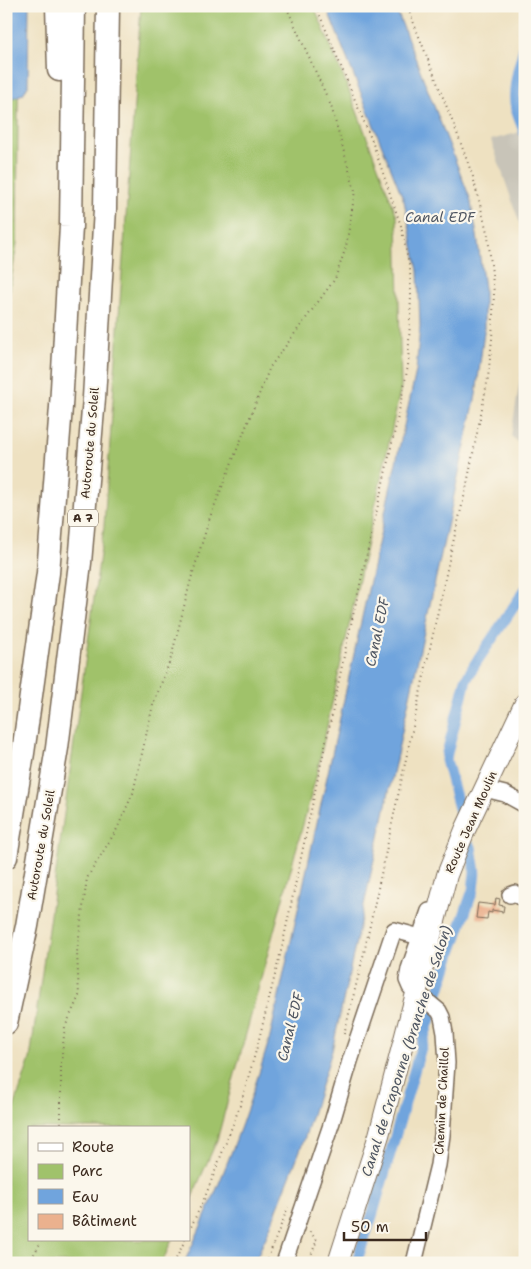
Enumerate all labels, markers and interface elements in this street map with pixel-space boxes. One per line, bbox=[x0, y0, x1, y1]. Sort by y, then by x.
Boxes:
water label: Canal EDF bbox=[405, 208, 476, 226]
street label: Autoroute du Soleil bbox=[77, 386, 103, 499]
road number: A 7 bbox=[68, 509, 98, 526]
water label: Canal EDF bbox=[361, 595, 393, 668]
street label: Route Jean Moulin bbox=[441, 768, 501, 876]
street label: Autoroute du Soleil bbox=[23, 788, 59, 901]
water label: Canal de Craponne (branche de Salon) bbox=[357, 923, 455, 1179]
water label: Canal EDF bbox=[273, 990, 307, 1063]
street label: Chemin de Chaillol bbox=[431, 1046, 453, 1155]
legend bbox=[28, 1126, 190, 1242]
text: Route bbox=[72, 1137, 114, 1157]
text: Parc bbox=[72, 1161, 103, 1181]
text: Eau bbox=[72, 1187, 99, 1207]
scale bar bbox=[344, 1209, 426, 1241]
text: Bâtiment bbox=[72, 1211, 137, 1231]
text: 50 m bbox=[351, 1217, 389, 1237]

